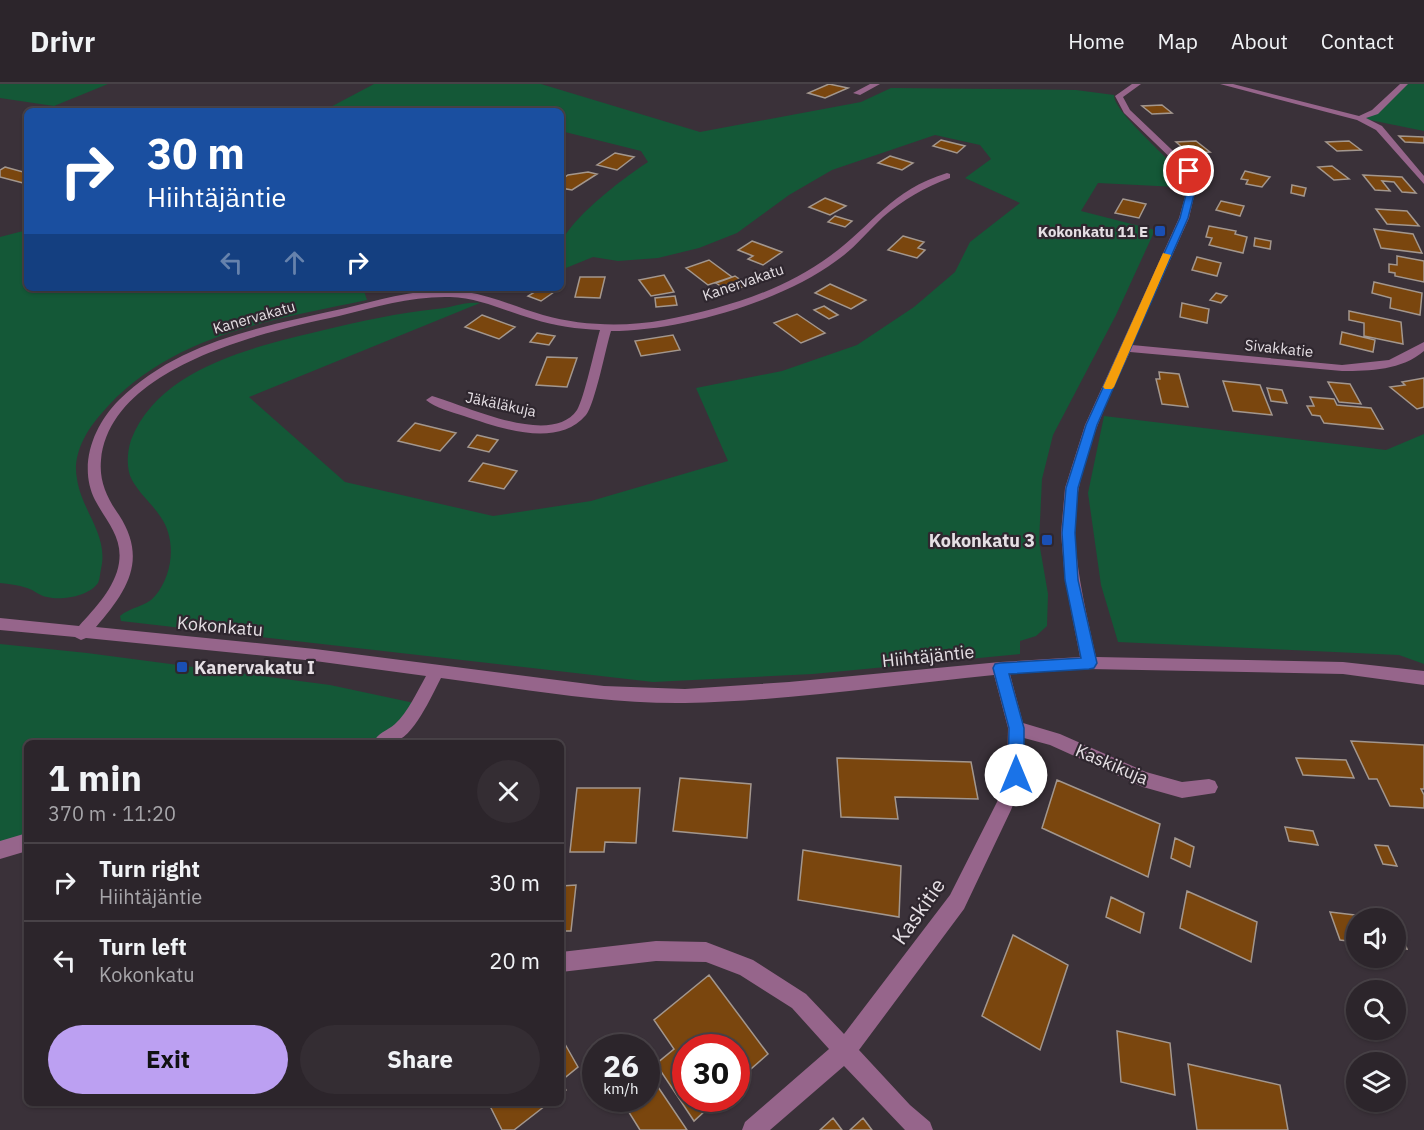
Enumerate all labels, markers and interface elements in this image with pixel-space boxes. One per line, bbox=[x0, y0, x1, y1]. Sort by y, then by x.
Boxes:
text: Drivr bbox=[30, 23, 95, 60]
text: Home bbox=[1068, 27, 1125, 55]
text: Map bbox=[1158, 27, 1198, 55]
text: About bbox=[1231, 27, 1288, 55]
text: Contact bbox=[1321, 27, 1394, 55]
text: 30 m bbox=[147, 126, 245, 181]
icon: right bbox=[48, 132, 126, 210]
pin bbox=[1163, 145, 1214, 196]
icon: arrive bbox=[1172, 154, 1205, 187]
text: Hiihtäjäntie bbox=[147, 179, 286, 214]
place label: Kokonkatu 11 E bbox=[1038, 222, 1148, 241]
marker: Kokonkatu 11 E bbox=[1153, 224, 1167, 238]
icon: left bbox=[215, 246, 248, 279]
icon: ahead bbox=[278, 246, 311, 279]
icon: right bbox=[341, 246, 374, 279]
street label: Kanervakatu bbox=[700, 259, 786, 305]
street label: Kanervakatu bbox=[211, 296, 297, 338]
street label: Sivakkatie bbox=[1244, 335, 1314, 361]
street label: Jäkäläkuja bbox=[464, 387, 538, 421]
place label: Kokonkatu 3 bbox=[929, 529, 1035, 552]
marker: Kokonkatu 3 bbox=[1040, 533, 1054, 547]
street label: Kokonkatu bbox=[176, 611, 264, 641]
street label: Hiihtäjäntie bbox=[881, 640, 976, 672]
place label: Kanervakatu I bbox=[194, 656, 315, 679]
marker: Kanervakatu I bbox=[175, 660, 189, 674]
street label: Kaskikuja bbox=[1072, 738, 1152, 790]
position arrow bbox=[984, 743, 1048, 807]
text: 1 min bbox=[48, 754, 142, 801]
button: close bbox=[477, 760, 540, 823]
text: 370 m · 11:20 bbox=[48, 800, 176, 827]
text: Turn right bbox=[99, 854, 200, 883]
icon: right bbox=[48, 866, 81, 899]
text: 30 m bbox=[489, 868, 540, 897]
street label: Kaskitie bbox=[885, 872, 951, 950]
text: Hiihtäjäntie bbox=[99, 883, 202, 910]
map controls bbox=[1346, 908, 1406, 1112]
button: sound bbox=[1346, 908, 1406, 968]
text: Turn left bbox=[99, 932, 187, 961]
icon: left bbox=[48, 944, 81, 977]
text: 20 m bbox=[489, 946, 540, 975]
text: Kokonkatu bbox=[99, 961, 195, 988]
button: search bbox=[1346, 980, 1406, 1040]
button: Exit bbox=[48, 1025, 288, 1094]
button: Share bbox=[300, 1025, 540, 1094]
speed limit sign: 30 bbox=[672, 1034, 750, 1112]
text: 26 bbox=[603, 1046, 639, 1085]
button: layers bbox=[1346, 1052, 1406, 1112]
text: km/h bbox=[603, 1079, 639, 1098]

